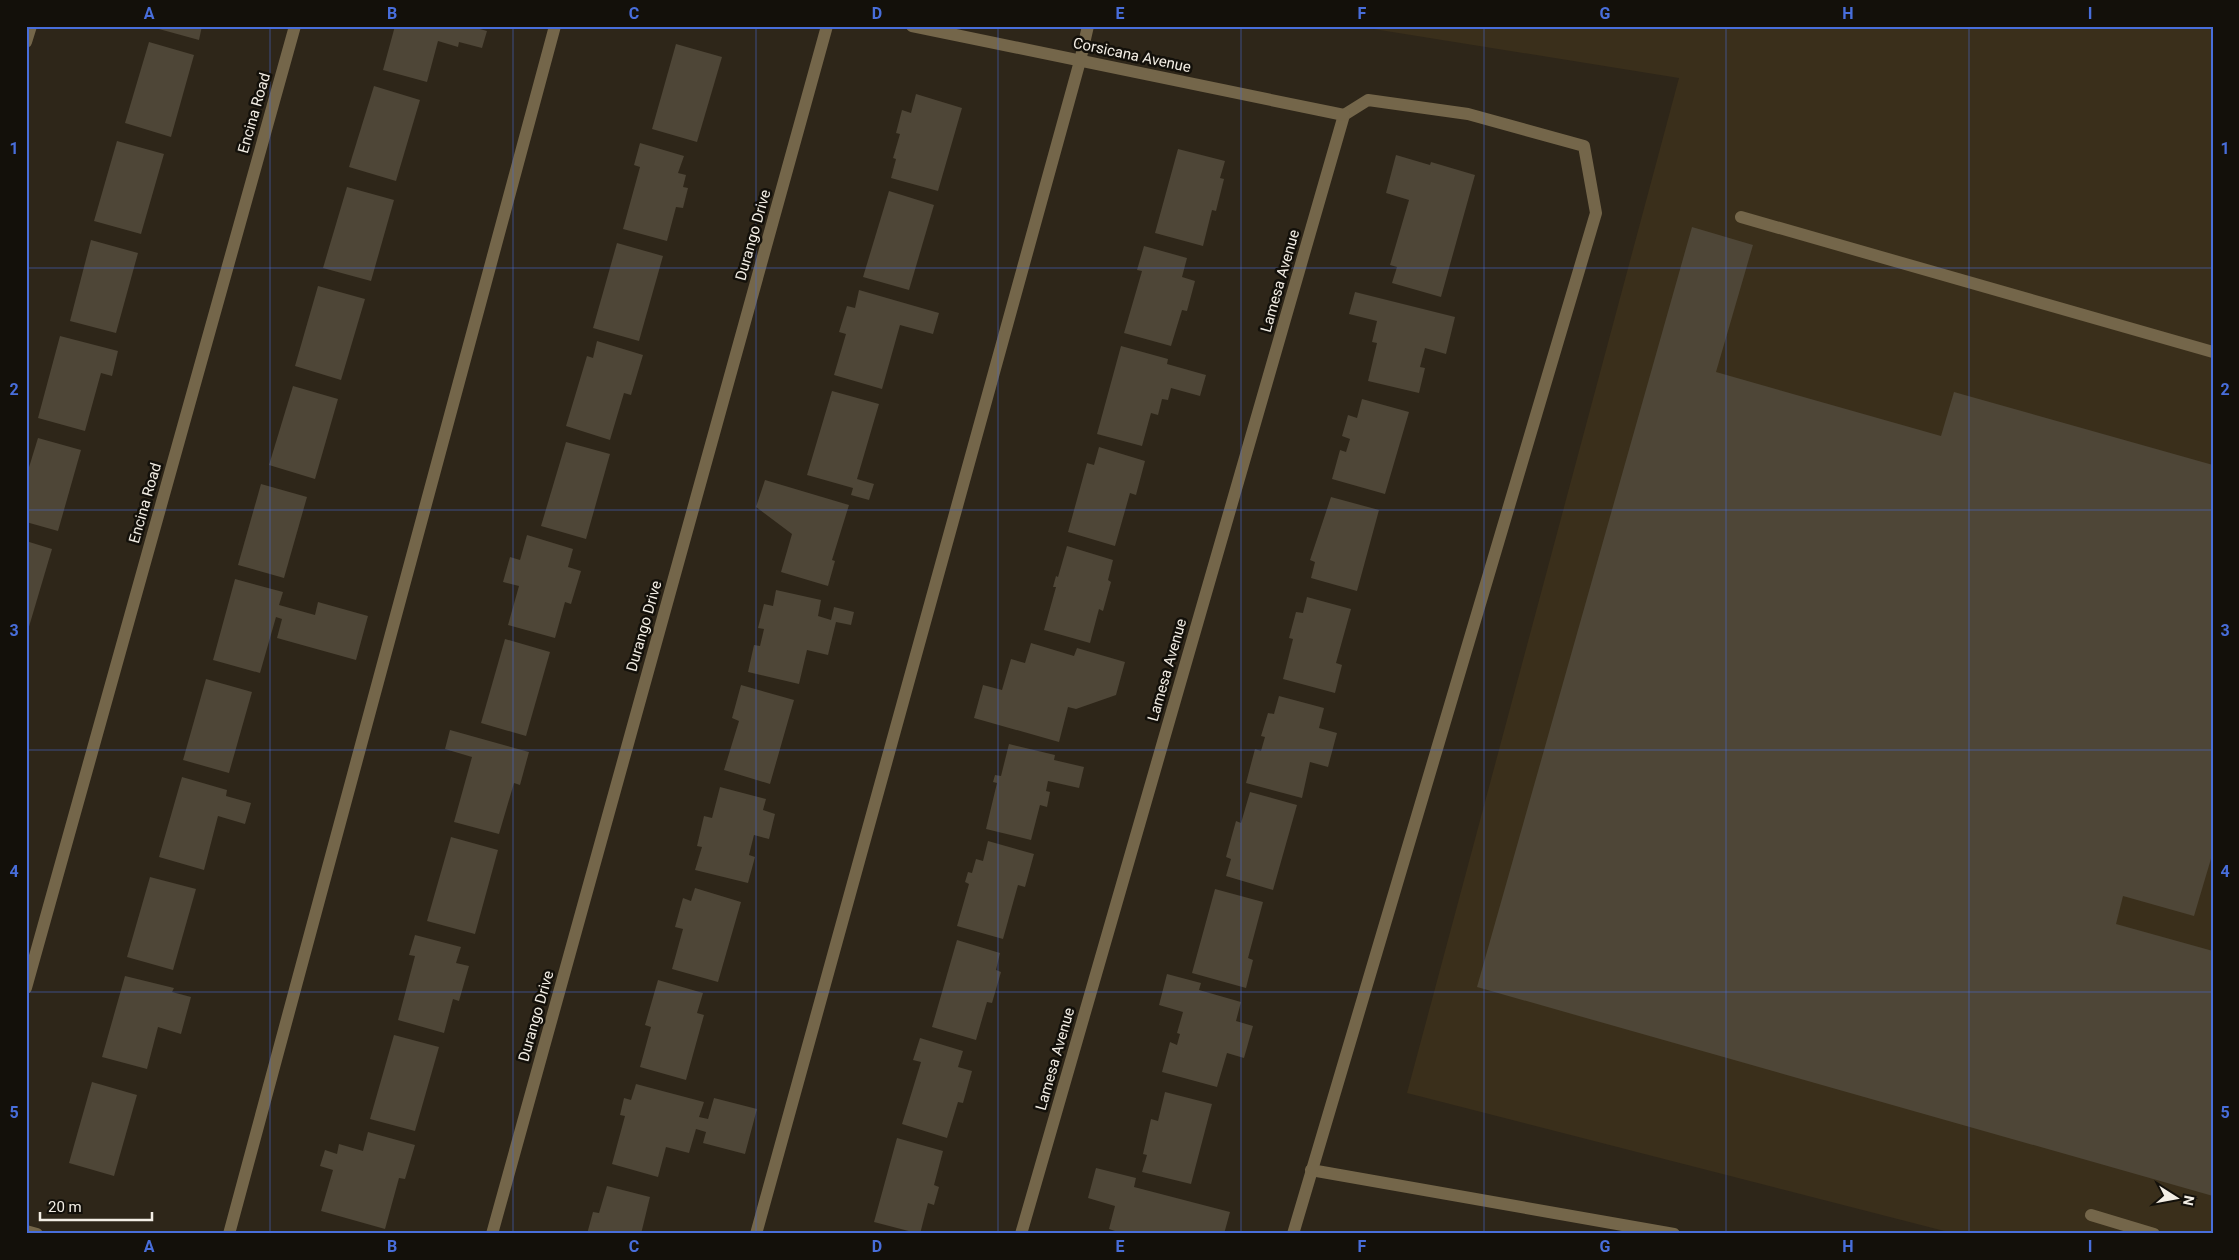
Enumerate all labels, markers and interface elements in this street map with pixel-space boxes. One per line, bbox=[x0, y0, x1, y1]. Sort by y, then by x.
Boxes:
text: A bbox=[144, 4, 155, 23]
text: B bbox=[387, 4, 397, 23]
text: C bbox=[629, 4, 639, 23]
text: D bbox=[872, 4, 882, 23]
text: E bbox=[1116, 4, 1125, 23]
text: F bbox=[1358, 4, 1367, 23]
text: G bbox=[1600, 4, 1611, 23]
text: H bbox=[1842, 4, 1854, 23]
text: I bbox=[2088, 4, 2092, 23]
street label: Corsicana Avenue bbox=[1071, 34, 1193, 76]
street label: Encina Road bbox=[234, 71, 274, 155]
text: 1 bbox=[9, 139, 19, 158]
text: 1 bbox=[2220, 139, 2230, 158]
street label: Durango Drive bbox=[731, 187, 775, 283]
street label: Lamesa Avenue bbox=[1257, 228, 1303, 334]
text: 2 bbox=[9, 380, 19, 399]
text: 2 bbox=[2220, 380, 2230, 399]
street label: Encina Road bbox=[125, 461, 165, 545]
street label: Durango Drive bbox=[622, 578, 666, 674]
street label: Lamesa Avenue bbox=[1144, 617, 1190, 723]
text: 3 bbox=[9, 621, 19, 640]
text: 3 bbox=[2220, 621, 2230, 640]
text: 4 bbox=[9, 862, 19, 881]
text: 4 bbox=[2220, 862, 2230, 881]
street label: Durango Drive bbox=[514, 968, 558, 1064]
street label: Lamesa Avenue bbox=[1032, 1006, 1078, 1112]
text: 5 bbox=[9, 1103, 19, 1122]
text: 5 bbox=[2220, 1103, 2230, 1122]
north arrow bbox=[2152, 1172, 2202, 1222]
scale bar bbox=[40, 1190, 152, 1222]
text: N bbox=[2180, 1194, 2198, 1207]
text: 20 m bbox=[48, 1198, 82, 1216]
text: A bbox=[144, 1237, 155, 1256]
text: B bbox=[387, 1237, 397, 1256]
text: C bbox=[629, 1237, 639, 1256]
text: D bbox=[872, 1237, 882, 1256]
text: E bbox=[1116, 1237, 1125, 1256]
text: F bbox=[1358, 1237, 1367, 1256]
text: G bbox=[1600, 1237, 1611, 1256]
text: H bbox=[1842, 1237, 1854, 1256]
text: I bbox=[2088, 1237, 2092, 1256]

